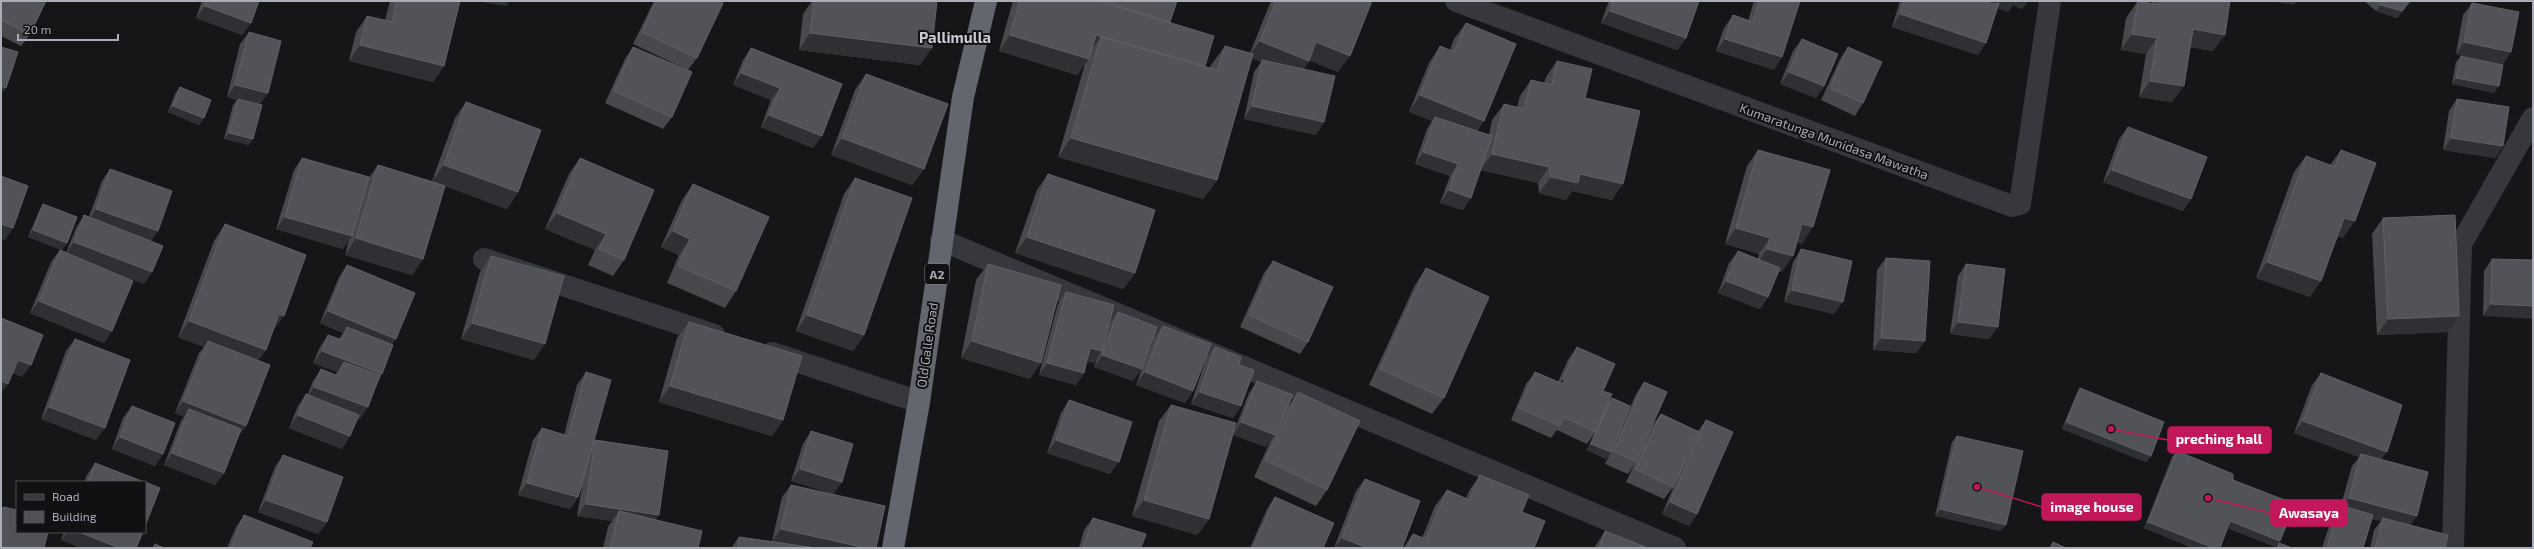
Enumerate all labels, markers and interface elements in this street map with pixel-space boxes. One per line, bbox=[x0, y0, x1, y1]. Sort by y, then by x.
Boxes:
scale bar bbox=[18, 16, 118, 42]
text: 20 m bbox=[24, 22, 51, 36]
district label: Pallimulla bbox=[919, 28, 991, 46]
street label: Kumaratunga Munidasa Mawatha bbox=[1737, 99, 1931, 183]
road number: A2 bbox=[925, 264, 949, 284]
street label: Old Galle Road bbox=[913, 301, 941, 389]
callout: preching hall bbox=[2168, 427, 2271, 453]
text: preching hall bbox=[2176, 430, 2263, 447]
legend bbox=[16, 481, 146, 533]
text: Road bbox=[52, 489, 80, 503]
callout: image house bbox=[2042, 494, 2141, 520]
text: image house bbox=[2050, 498, 2134, 515]
callout: Awasaya bbox=[2271, 500, 2347, 526]
text: Awasaya bbox=[2279, 504, 2339, 521]
text: Building bbox=[52, 509, 97, 523]

